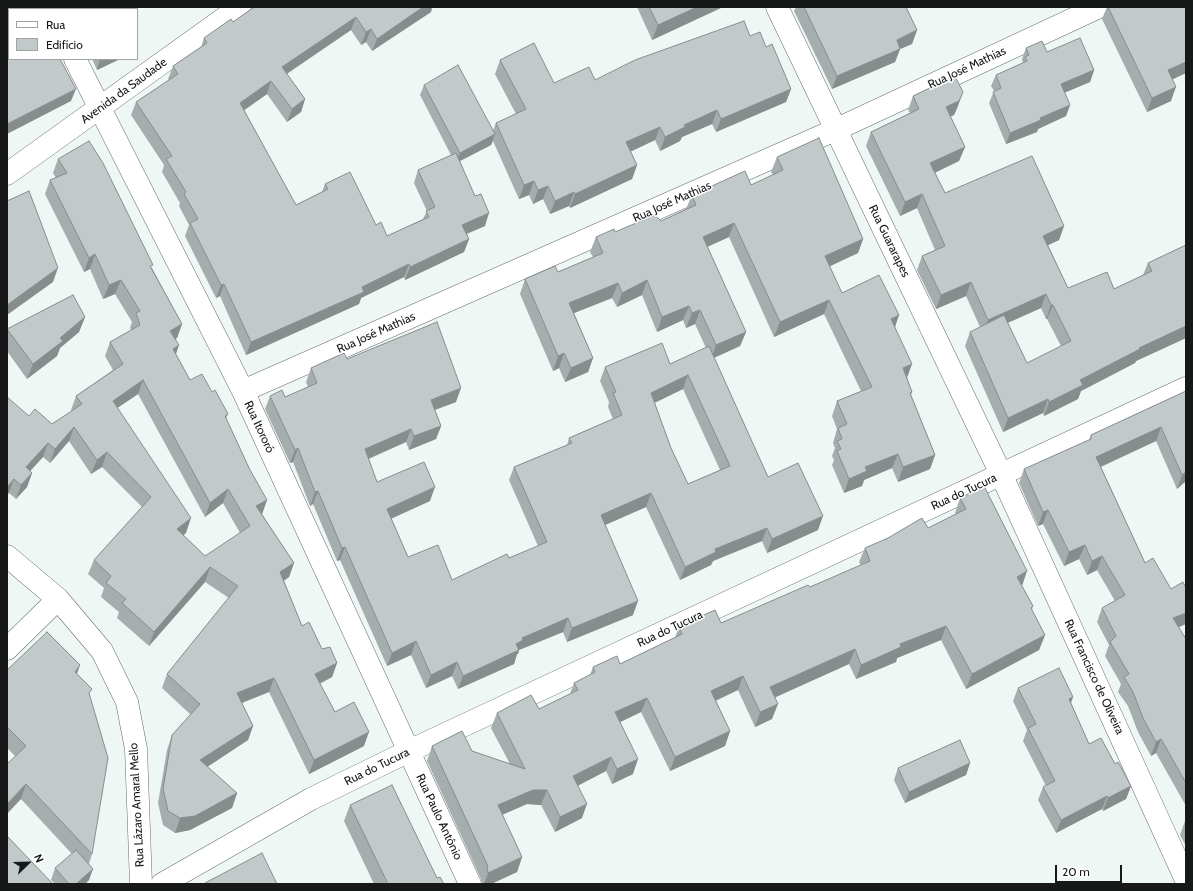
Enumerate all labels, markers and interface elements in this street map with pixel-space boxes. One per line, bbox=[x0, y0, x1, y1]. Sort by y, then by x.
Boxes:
legend bbox=[8, 8, 138, 60]
text: Rua bbox=[46, 17, 65, 32]
text: Edifício bbox=[46, 37, 83, 52]
street label: Rua José Mathias bbox=[926, 44, 1008, 92]
street label: Avenida da Saudade bbox=[78, 55, 170, 127]
street label: Rua José Mathias bbox=[631, 178, 713, 226]
street label: Rua Guararapes bbox=[865, 203, 913, 279]
street label: Rua José Mathias bbox=[335, 309, 417, 357]
street label: Rua Itororó bbox=[241, 399, 277, 455]
street label: Rua do Tucura bbox=[929, 471, 999, 513]
street label: Rua do Tucura bbox=[635, 608, 705, 650]
street label: Rua Francisco de Oliveira bbox=[1061, 617, 1127, 737]
street label: Rua Lázaro Amaral Mello bbox=[127, 742, 147, 868]
street label: Rua do Tucura bbox=[342, 745, 412, 789]
street label: Rua Paulo Antônio bbox=[413, 772, 465, 862]
north arrow bbox=[8, 843, 48, 883]
text: N bbox=[31, 852, 47, 865]
scale bar bbox=[1057, 857, 1124, 883]
text: 20 m bbox=[1062, 864, 1090, 879]

